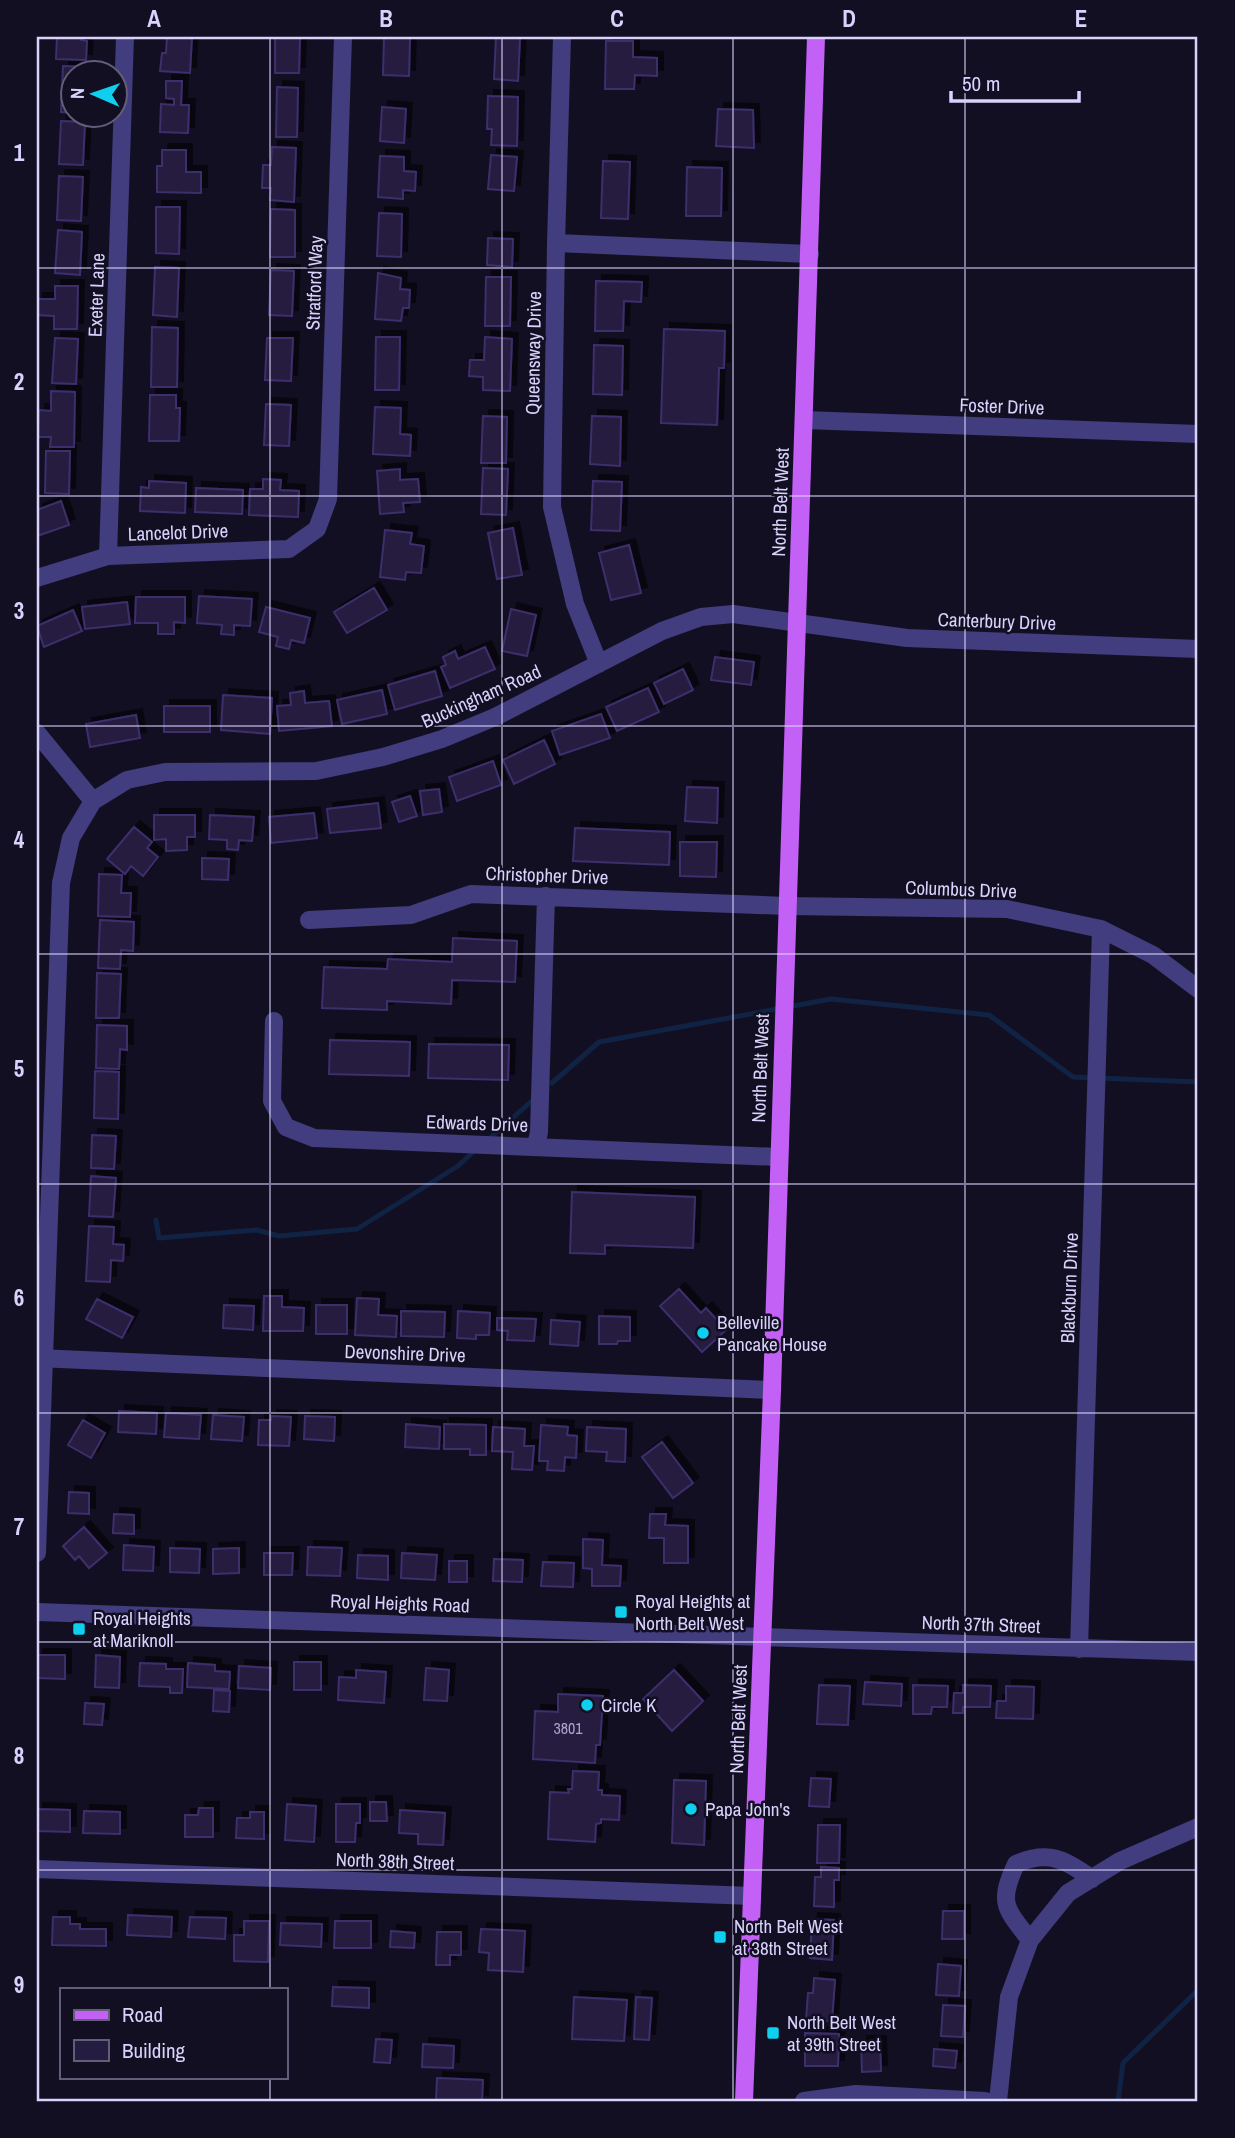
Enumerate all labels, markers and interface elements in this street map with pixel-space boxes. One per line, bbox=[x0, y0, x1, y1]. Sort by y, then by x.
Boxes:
text: A bbox=[147, 3, 161, 34]
text: B bbox=[379, 3, 393, 34]
text: C bbox=[610, 3, 624, 34]
text: D bbox=[842, 3, 856, 34]
text: E bbox=[1075, 3, 1087, 34]
north arrow bbox=[60, 60, 130, 130]
scale bar bbox=[951, 60, 1079, 104]
text: 50 m bbox=[962, 69, 1000, 98]
text: N bbox=[64, 87, 90, 99]
text: 1 bbox=[14, 137, 25, 168]
street label: Stratford Way bbox=[299, 235, 329, 331]
street label: Exeter Lane bbox=[82, 253, 110, 337]
street label: Queensway Drive bbox=[519, 291, 547, 415]
text: 2 bbox=[14, 366, 24, 397]
street label: Foster Drive bbox=[959, 392, 1045, 420]
street label: North Belt West bbox=[765, 447, 795, 557]
street label: Lancelot Drive bbox=[127, 517, 229, 547]
text: 3 bbox=[14, 595, 24, 626]
street label: Canterbury Drive bbox=[937, 606, 1057, 636]
street label: Buckingham Road bbox=[417, 658, 545, 734]
text: 4 bbox=[14, 824, 25, 855]
street label: Christopher Drive bbox=[485, 860, 609, 890]
street label: Columbus Drive bbox=[905, 874, 1017, 904]
street label: North Belt West bbox=[745, 1013, 775, 1123]
text: 5 bbox=[14, 1053, 24, 1084]
street label: Edwards Drive bbox=[425, 1108, 529, 1138]
street label: Blackburn Drive bbox=[1054, 1232, 1084, 1344]
text: 6 bbox=[14, 1282, 24, 1313]
place label: Belleville Pancake House bbox=[717, 1309, 827, 1357]
marker: Belleville Pancake House bbox=[695, 1325, 711, 1341]
street label: Devonshire Drive bbox=[344, 1338, 466, 1368]
text: 7 bbox=[14, 1511, 24, 1542]
street label: Royal Heights Road bbox=[330, 1588, 470, 1618]
place label: Royal Heights at North Belt West bbox=[635, 1588, 751, 1636]
marker: Royal Heights at North Belt West bbox=[613, 1604, 629, 1620]
place label: Royal Heights at Mariknoll bbox=[93, 1605, 191, 1653]
street label: North 37th Street bbox=[921, 1609, 1041, 1639]
marker: Royal Heights at Mariknoll bbox=[71, 1621, 87, 1637]
street label: North Belt West bbox=[723, 1664, 753, 1774]
place label: Circle K bbox=[601, 1692, 657, 1718]
marker: Circle K bbox=[579, 1697, 595, 1713]
house number: 3801 bbox=[553, 1717, 583, 1739]
text: 8 bbox=[14, 1740, 24, 1771]
place label: Papa John's bbox=[705, 1796, 790, 1822]
marker: Papa John's bbox=[683, 1801, 699, 1817]
street label: North 38th Street bbox=[335, 1846, 455, 1876]
place label: North Belt West at 38th Street bbox=[734, 1913, 844, 1961]
marker: North Belt West at 38th Street bbox=[712, 1929, 728, 1945]
text: 9 bbox=[14, 1969, 24, 2000]
legend bbox=[60, 1988, 287, 2078]
text: Road bbox=[122, 2000, 163, 2029]
place label: North Belt West at 39th Street bbox=[787, 2009, 897, 2057]
marker: North Belt West at 39th Street bbox=[765, 2025, 781, 2041]
text: Building bbox=[122, 2036, 186, 2065]

